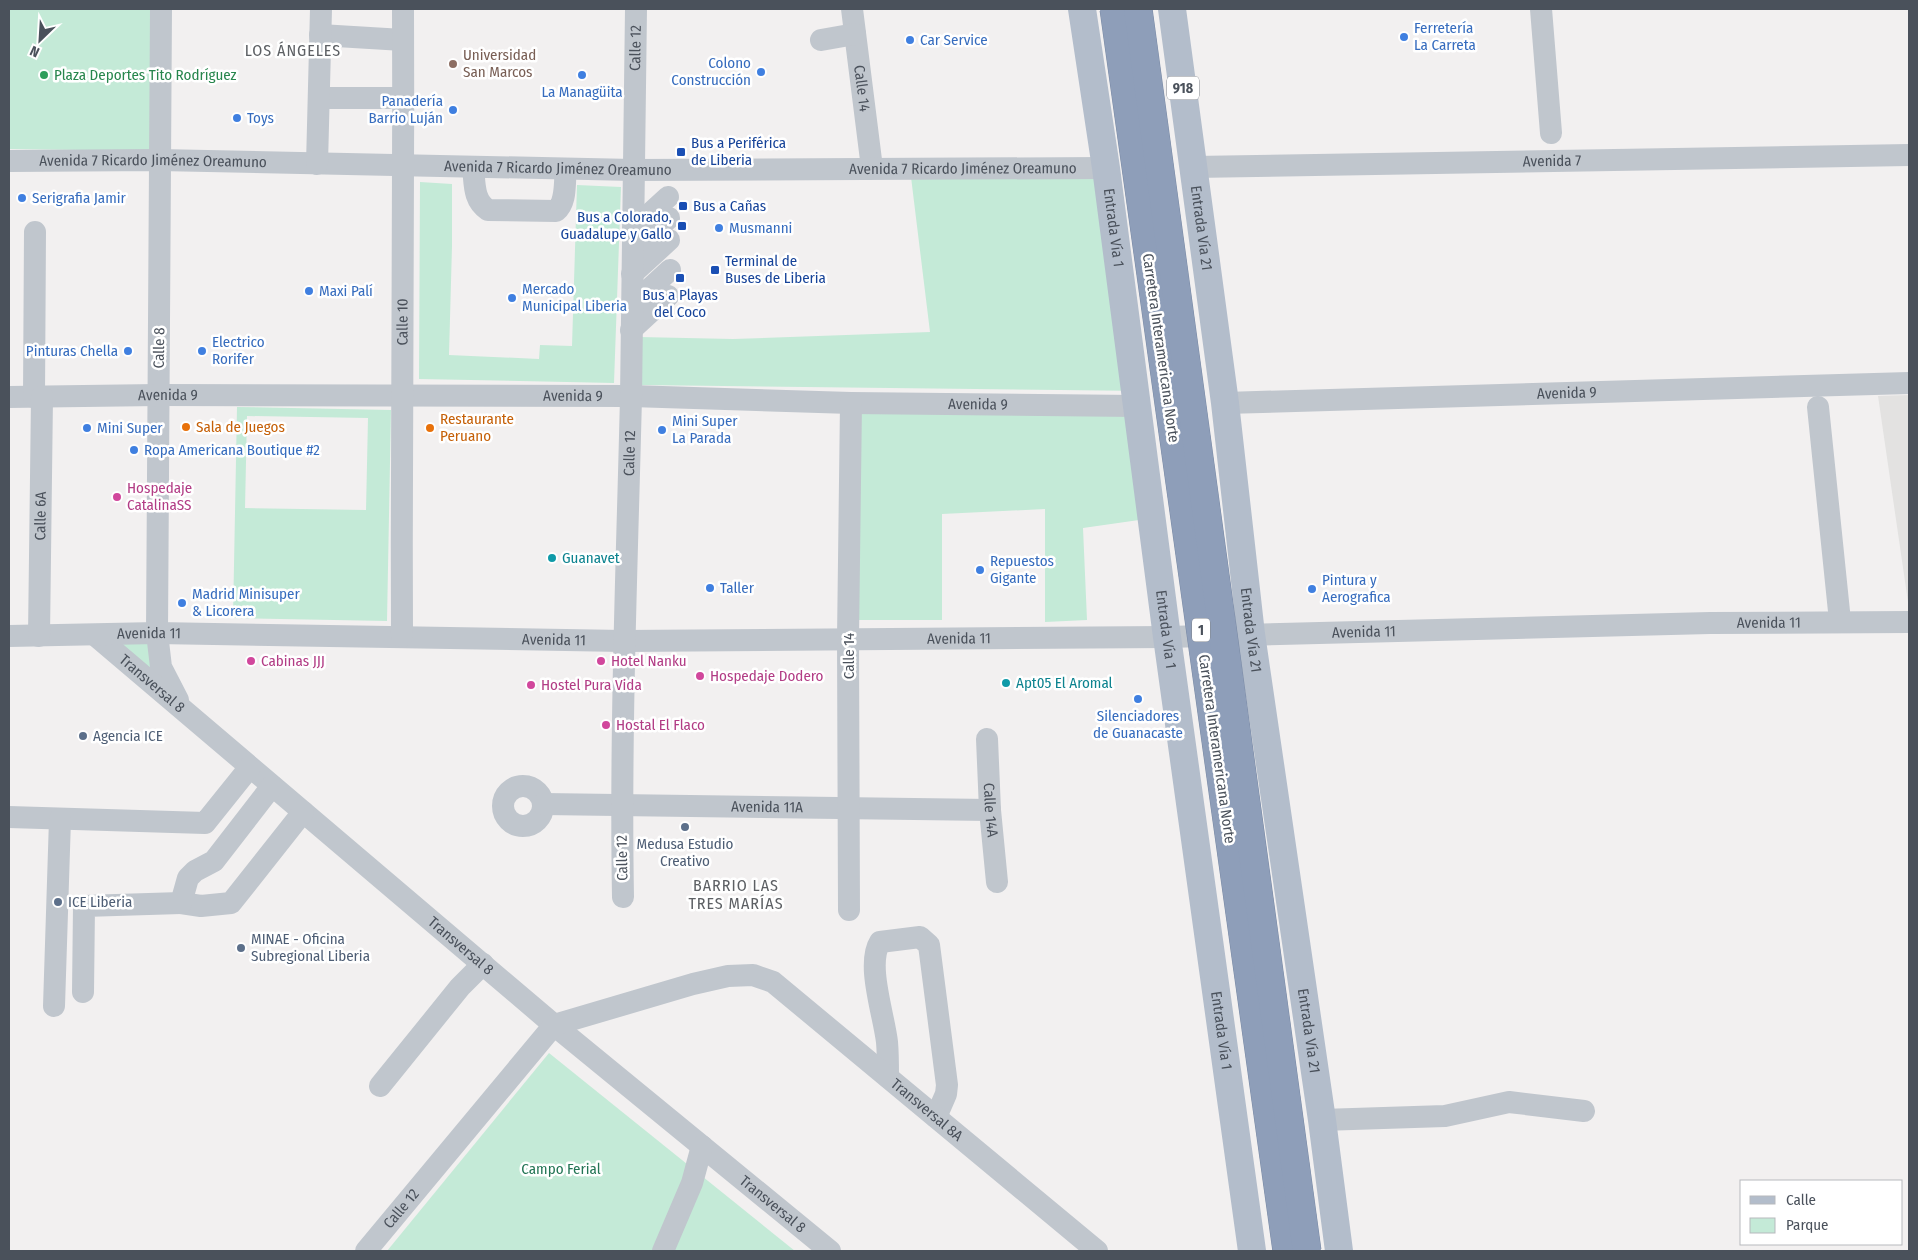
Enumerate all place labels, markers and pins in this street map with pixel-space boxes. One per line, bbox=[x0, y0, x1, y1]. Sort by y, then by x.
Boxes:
place label: Ferretería La Carreta bbox=[1414, 19, 1476, 54]
place label: Car Service bbox=[920, 31, 988, 49]
marker: Ferretería La Carreta bbox=[1398, 31, 1410, 43]
marker: Car Service bbox=[904, 34, 916, 46]
place label: Universidad San Marcos bbox=[463, 46, 536, 81]
place label: Colono Construcción bbox=[671, 54, 751, 89]
marker: Universidad San Marcos bbox=[447, 58, 459, 70]
place label: Plaza Deportes Tito Rodríguez bbox=[54, 66, 237, 84]
marker: Colono Construcción bbox=[755, 66, 767, 78]
marker: Plaza Deportes Tito Rodríguez bbox=[38, 69, 50, 81]
marker: La Managüita bbox=[576, 69, 588, 81]
place label: La Managüita bbox=[541, 83, 623, 101]
place label: Panadería Barrio Luján bbox=[368, 92, 443, 127]
marker: Panadería Barrio Luján bbox=[447, 104, 459, 116]
place label: Toys bbox=[247, 109, 274, 127]
marker: Toys bbox=[231, 112, 243, 124]
place label: Bus a Periférica de Liberia bbox=[691, 134, 786, 169]
marker: Bus a Periférica de Liberia bbox=[675, 146, 687, 158]
place label: Serigrafia Jamir bbox=[32, 189, 127, 207]
marker: Serigrafia Jamir bbox=[16, 192, 28, 204]
place label: Bus a Cañas bbox=[693, 197, 766, 215]
marker: Bus a Cañas bbox=[677, 200, 689, 212]
place label: Bus a Colorado, Guadalupe y Gallo bbox=[561, 208, 672, 243]
place label: Musmanni bbox=[729, 219, 792, 237]
marker: Bus a Colorado, Guadalupe y Gallo bbox=[676, 220, 688, 232]
marker: Musmanni bbox=[713, 222, 725, 234]
place label: Terminal de Buses de Liberia bbox=[725, 252, 826, 287]
marker: Terminal de Buses de Liberia bbox=[709, 264, 721, 276]
marker: Bus a Playas del Coco bbox=[674, 272, 686, 284]
place label: Mercado Municipal Liberia bbox=[522, 280, 627, 315]
place label: Maxi Palí bbox=[319, 282, 373, 300]
marker: Maxi Palí bbox=[303, 285, 315, 297]
place label: Bus a Playas del Coco bbox=[642, 286, 718, 321]
marker: Mercado Municipal Liberia bbox=[506, 292, 518, 304]
place label: Electrico Rorifer bbox=[212, 333, 265, 368]
place label: Pinturas Chella bbox=[26, 342, 118, 360]
marker: Pinturas Chella bbox=[122, 345, 134, 357]
marker: Electrico Rorifer bbox=[196, 345, 208, 357]
place label: Restaurante Peruano bbox=[440, 410, 514, 445]
place label: Mini Super La Parada bbox=[672, 412, 738, 447]
place label: Sala de Juegos bbox=[196, 418, 285, 436]
place label: Mini Super bbox=[97, 419, 163, 437]
marker: Sala de Juegos bbox=[180, 421, 192, 433]
marker: Mini Super bbox=[81, 422, 93, 434]
marker: Restaurante Peruano bbox=[424, 422, 436, 434]
marker: Mini Super La Parada bbox=[656, 424, 668, 436]
place label: Ropa Americana Boutique #2 bbox=[144, 441, 320, 459]
marker: Ropa Americana Boutique #2 bbox=[128, 444, 140, 456]
place label: Hospedaje CatalinaSS bbox=[127, 479, 192, 514]
marker: Hospedaje CatalinaSS bbox=[111, 491, 123, 503]
place label: Guanavet bbox=[562, 549, 620, 567]
marker: Guanavet bbox=[546, 552, 558, 564]
place label: Repuestos Gigante bbox=[990, 552, 1054, 587]
marker: Repuestos Gigante bbox=[974, 564, 986, 576]
place label: Pintura y Aerografica bbox=[1322, 571, 1391, 606]
place label: Taller bbox=[720, 579, 755, 597]
marker: Taller bbox=[704, 582, 716, 594]
marker: Pintura y Aerografica bbox=[1306, 583, 1318, 595]
place label: Madrid Minisuper & Licorera bbox=[192, 585, 300, 620]
marker: Madrid Minisuper & Licorera bbox=[176, 597, 188, 609]
place label: Cabinas JJJ bbox=[261, 652, 325, 670]
place label: Hotel Nanku bbox=[611, 652, 687, 670]
marker: Cabinas JJJ bbox=[245, 655, 257, 667]
marker: Hotel Nanku bbox=[595, 655, 607, 667]
place label: Hospedaje Dodero bbox=[710, 667, 824, 685]
marker: Hospedaje Dodero bbox=[694, 670, 706, 682]
place label: Apt05 El Aromal bbox=[1016, 674, 1113, 692]
place label: Hostel Pura Vida bbox=[541, 676, 642, 694]
marker: Apt05 El Aromal bbox=[1000, 677, 1012, 689]
marker: Hostel Pura Vida bbox=[525, 679, 537, 691]
marker: Silenciadores de Guanacaste bbox=[1132, 693, 1144, 705]
place label: Silenciadores de Guanacaste bbox=[1093, 707, 1183, 742]
place label: Hostal El Flaco bbox=[616, 716, 705, 734]
marker: Hostal El Flaco bbox=[600, 719, 612, 731]
place label: Agencia ICE bbox=[93, 727, 163, 745]
marker: Agencia ICE bbox=[77, 730, 89, 742]
marker: Medusa Estudio Creativo bbox=[679, 821, 691, 833]
place label: Medusa Estudio Creativo bbox=[637, 835, 734, 870]
place label: ICE Liberia bbox=[68, 893, 132, 911]
marker: ICE Liberia bbox=[52, 896, 64, 908]
place label: MINAE - Oficina Subregional Liberia bbox=[251, 930, 370, 965]
marker: MINAE - Oficina Subregional Liberia bbox=[235, 942, 247, 954]

